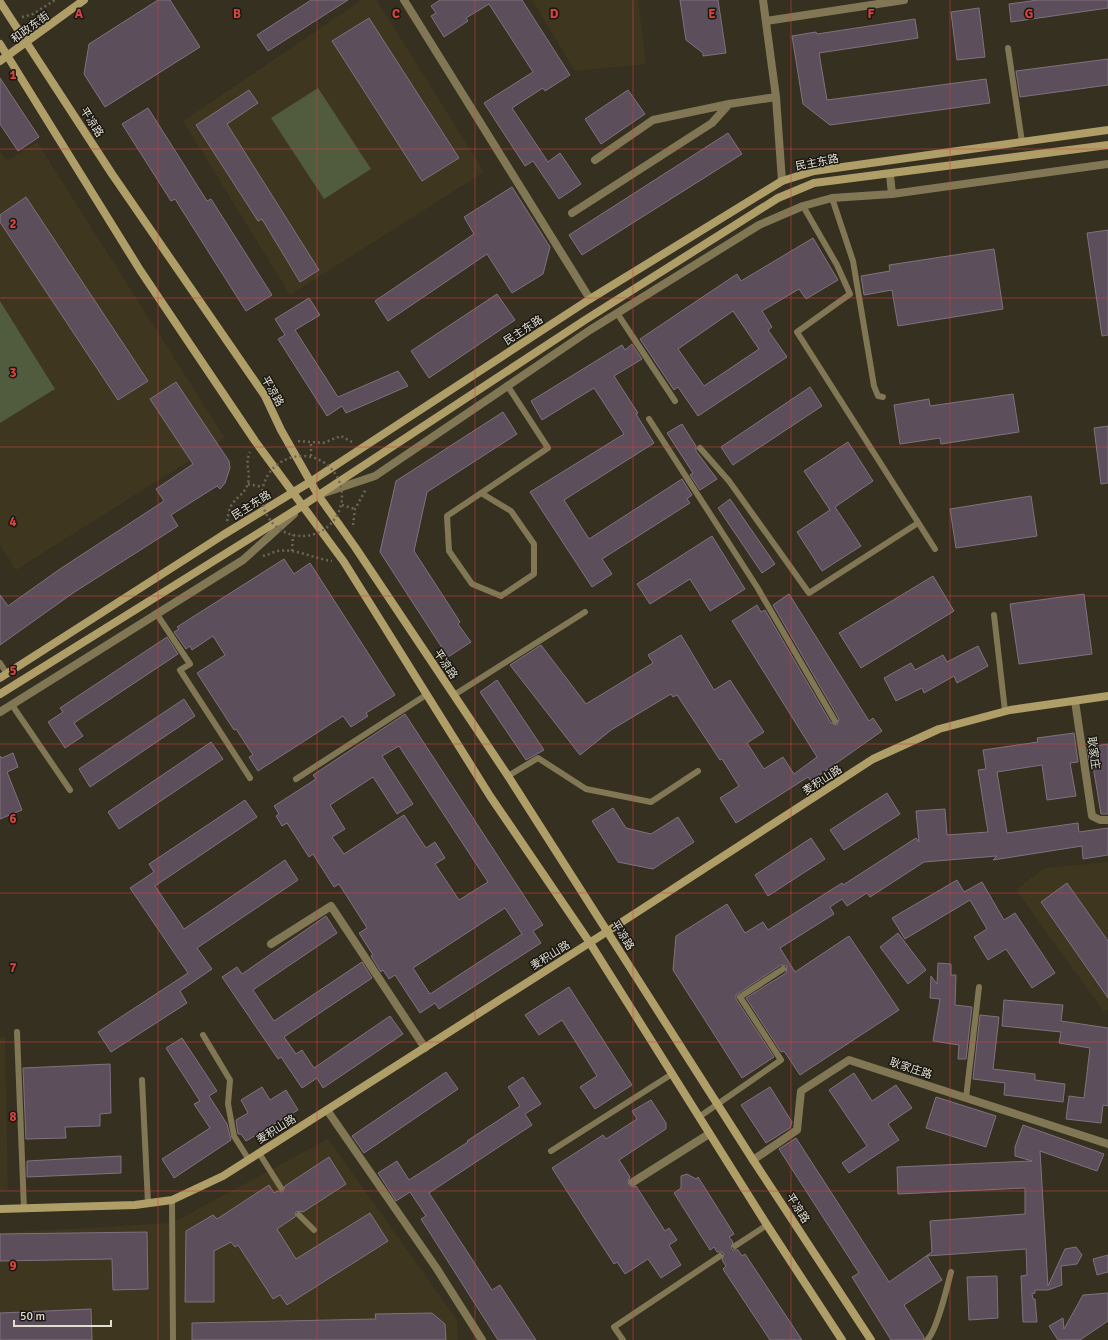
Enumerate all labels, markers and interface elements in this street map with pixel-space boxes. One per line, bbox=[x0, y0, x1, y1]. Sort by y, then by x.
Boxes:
text: A bbox=[75, 6, 84, 22]
text: B bbox=[233, 6, 241, 22]
text: C bbox=[392, 6, 400, 22]
text: D bbox=[550, 6, 559, 22]
text: E bbox=[708, 6, 716, 22]
text: F bbox=[868, 6, 875, 22]
text: G bbox=[1025, 6, 1033, 22]
street label: 和政东街 bbox=[9, 9, 52, 46]
text: 1 bbox=[9, 67, 17, 83]
street label: 平凉路 bbox=[77, 105, 106, 140]
street label: 民主东路 bbox=[794, 152, 840, 173]
text: 2 bbox=[9, 216, 17, 232]
street label: 民主东路 bbox=[501, 313, 545, 348]
text: 3 bbox=[9, 365, 17, 381]
street label: 平凉路 bbox=[259, 374, 286, 409]
street label: 民主东路 bbox=[229, 488, 273, 523]
text: 4 bbox=[9, 514, 17, 530]
street label: 平凉路 bbox=[431, 647, 460, 682]
text: 5 bbox=[9, 663, 17, 679]
street label: 耿家庄 bbox=[1085, 736, 1102, 770]
street label: 麦积山路 bbox=[800, 763, 844, 798]
text: 6 bbox=[9, 811, 17, 827]
street label: 平凉路 bbox=[608, 918, 637, 953]
street label: 麦积山路 bbox=[528, 938, 572, 973]
text: 7 bbox=[9, 960, 17, 976]
street label: 耿家庄路 bbox=[888, 1055, 934, 1081]
text: 8 bbox=[9, 1109, 17, 1125]
street label: 麦积山路 bbox=[254, 1112, 298, 1147]
street label: 平凉路 bbox=[783, 1191, 812, 1226]
text: 9 bbox=[9, 1258, 17, 1274]
scale bar bbox=[14, 1302, 111, 1328]
text: 50 m bbox=[20, 1309, 45, 1324]

